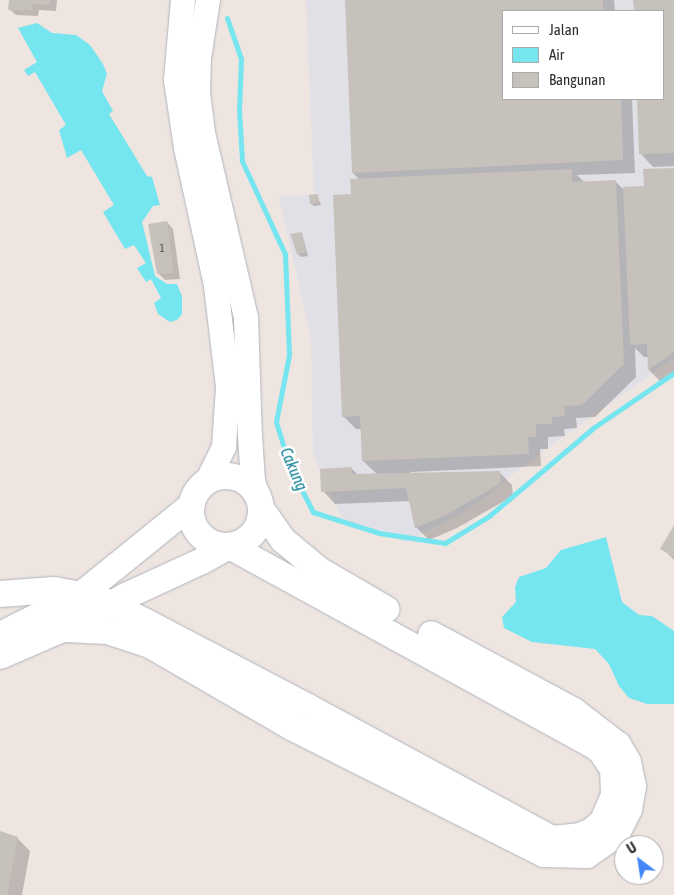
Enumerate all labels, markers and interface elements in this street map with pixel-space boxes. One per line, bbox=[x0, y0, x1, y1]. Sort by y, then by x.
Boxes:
legend bbox=[502, 10, 664, 100]
text: Jalan bbox=[549, 21, 579, 38]
text: Air bbox=[549, 46, 564, 63]
text: Bangunan bbox=[549, 71, 606, 88]
house number: 1 bbox=[159, 242, 165, 256]
water label: Cakung bbox=[276, 445, 312, 493]
north arrow bbox=[614, 835, 664, 885]
text: U bbox=[624, 839, 639, 857]

